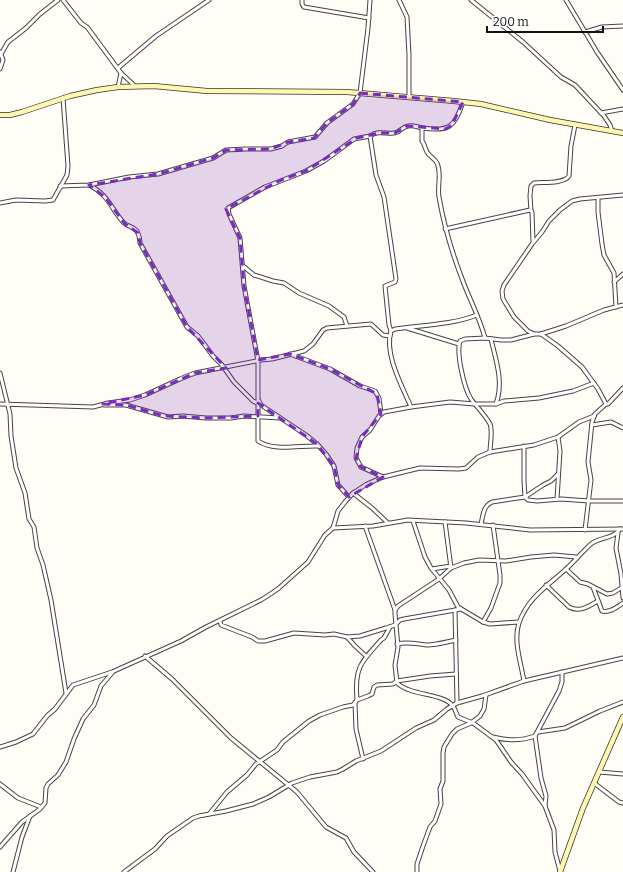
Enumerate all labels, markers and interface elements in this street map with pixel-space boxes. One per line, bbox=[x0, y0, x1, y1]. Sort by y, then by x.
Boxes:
scale bar bbox=[487, 8, 603, 34]
text: 200 m bbox=[493, 15, 529, 29]

